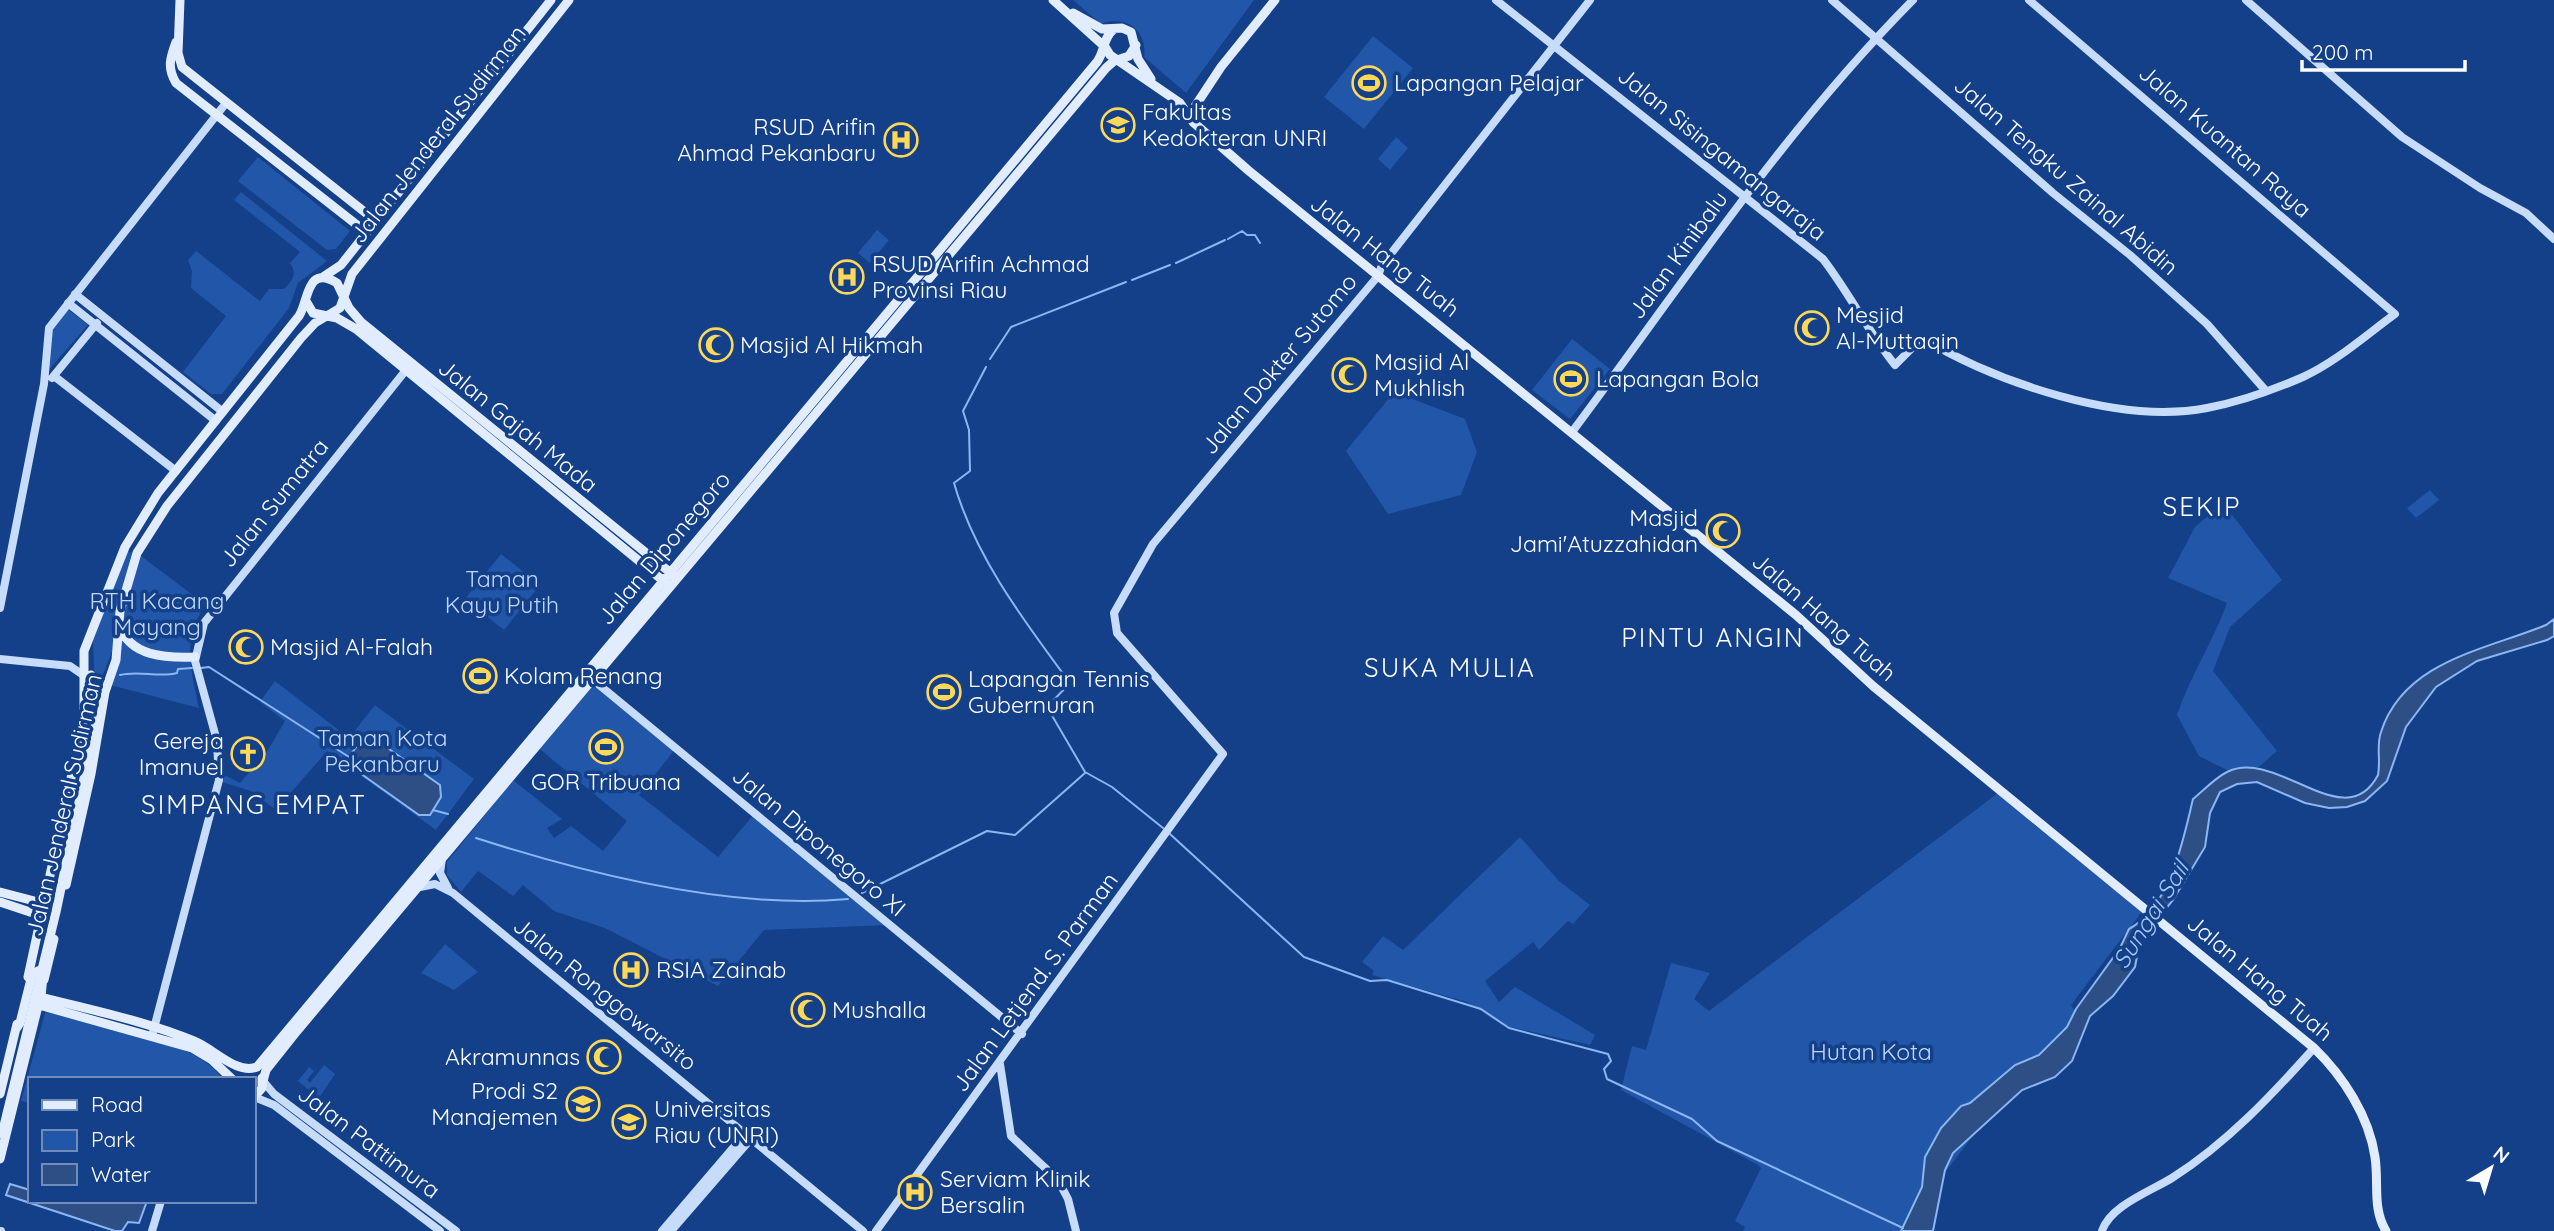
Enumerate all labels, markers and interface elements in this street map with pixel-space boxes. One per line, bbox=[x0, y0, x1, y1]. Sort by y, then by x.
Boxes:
street label: Jalan Jenderal Sudirman bbox=[344, 19, 532, 248]
scale bar bbox=[2302, 28, 2465, 72]
text: 200 m bbox=[2312, 39, 2374, 65]
street label: Jalan Kuantan Raya bbox=[2133, 58, 2318, 223]
street label: Jalan Sisingamangaraja bbox=[1612, 61, 1832, 247]
sports icon: Lapangan Pelajar bbox=[1350, 64, 1388, 102]
place label: Lapangan Pelajar bbox=[1394, 68, 1584, 97]
street label: Jalan Tengku Zainal Abidin bbox=[1948, 70, 2184, 281]
place label: Fakultas Kedokteran UNRI bbox=[1142, 97, 1327, 152]
school or university icon: Fakultas Kedokteran UNRI bbox=[1099, 106, 1137, 144]
place label: RSUD Arifin Ahmad Pekanbaru bbox=[677, 112, 876, 167]
hospital icon: RSUD Arifin Ahmad Pekanbaru bbox=[882, 121, 920, 159]
street label: Jalan Kinibalu bbox=[1622, 185, 1734, 324]
street label: Jalan Hang Tuah bbox=[1305, 188, 1466, 323]
place label: RSUD Arifin Achmad Provinsi Riau bbox=[872, 249, 1090, 304]
hospital icon: RSUD Arifin Achmad Provinsi Riau bbox=[828, 258, 866, 296]
street label: Jalan Dokter Sutomo bbox=[1195, 267, 1363, 460]
place label: Mesjid Al-Muttaqin bbox=[1836, 300, 1959, 355]
mosque icon: Mesjid Al-Muttaqin bbox=[1793, 309, 1831, 347]
mosque icon: Masjid Al Hikmah bbox=[697, 326, 735, 364]
place label: Masjid Al Hikmah bbox=[740, 330, 923, 359]
place label: Masjid Al Mukhlish bbox=[1374, 347, 1469, 402]
street label: Jalan Gajah Mada bbox=[433, 353, 604, 499]
mosque icon: Masjid Al Mukhlish bbox=[1330, 356, 1368, 394]
sports icon: Lapangan Bola bbox=[1552, 360, 1590, 398]
place label: Lapangan Bola bbox=[1596, 364, 1759, 393]
street label: Jalan Sumatra bbox=[213, 432, 334, 573]
street label: Jalan Diponegoro bbox=[591, 465, 736, 630]
district label: SEKIP bbox=[2163, 490, 2241, 523]
place label: Masjid Jami'Atuzzahidan bbox=[1510, 503, 1698, 558]
mosque icon: Masjid Jami'Atuzzahidan bbox=[1704, 512, 1742, 550]
street label: Jalan Hang Tuah bbox=[1746, 546, 1902, 687]
park label: Taman Kayu Putih bbox=[445, 564, 559, 619]
park label: RTH Kacang Mayang bbox=[90, 586, 224, 641]
district label: PINTU ANGIN bbox=[1621, 621, 1805, 654]
mosque icon: Masjid Al-Falah bbox=[227, 628, 265, 666]
place label: Masjid Al-Falah bbox=[270, 632, 433, 661]
district label: SUKA MULIA bbox=[1364, 651, 1536, 684]
sports icon: Kolam Renang bbox=[461, 657, 499, 695]
place label: Kolam Renang bbox=[504, 661, 663, 690]
place label: Lapangan Tennis Gubernuran bbox=[968, 664, 1150, 719]
street label: Jalan Jenderal Sudirman bbox=[19, 671, 108, 939]
sports icon: Lapangan Tennis Gubernuran bbox=[925, 673, 963, 711]
park label: Taman Kota Pekanbaru bbox=[317, 723, 447, 778]
place label: Gereja Imanuel bbox=[139, 726, 224, 781]
sports icon: GOR Tribuana bbox=[587, 728, 625, 766]
church icon: Gereja Imanuel bbox=[229, 735, 267, 773]
street label: Jalan Diponegoro XI bbox=[727, 761, 912, 923]
place label: GOR Tribuana bbox=[531, 767, 681, 796]
district label: SIMPANG EMPAT bbox=[141, 788, 367, 821]
water label: Sungai Sail bbox=[2105, 853, 2196, 974]
street label: Jalan Letjend. S. Parman bbox=[945, 866, 1124, 1097]
street label: Jalan Hang Tuah bbox=[2181, 908, 2339, 1047]
street label: Jalan Ronggowarsito bbox=[508, 911, 703, 1077]
hospital icon: RSIA Zainab bbox=[612, 951, 650, 989]
place label: RSIA Zainab bbox=[656, 955, 786, 984]
mosque icon: Mushalla bbox=[789, 991, 827, 1029]
place label: Mushalla bbox=[832, 995, 926, 1024]
park label: Hutan Kota bbox=[1810, 1037, 1932, 1066]
mosque icon: Akramunnas bbox=[585, 1038, 623, 1076]
place label: Akramunnas bbox=[445, 1042, 580, 1071]
place label: Prodi S2 Manajemen bbox=[431, 1076, 558, 1131]
legend bbox=[28, 1077, 256, 1203]
street label: Jalan Pattimura bbox=[292, 1079, 446, 1204]
school or university icon: Prodi S2 Manajemen bbox=[564, 1085, 602, 1123]
text: Road bbox=[91, 1091, 143, 1117]
place label: Universitas Riau (UNRI) bbox=[654, 1094, 779, 1149]
school or university icon: Universitas Riau (UNRI) bbox=[610, 1103, 648, 1141]
text: Park bbox=[91, 1126, 135, 1152]
north arrow bbox=[2456, 1133, 2526, 1203]
text: N bbox=[2489, 1141, 2514, 1168]
text: Water bbox=[91, 1161, 151, 1187]
place label: Serviam Klinik Bersalin bbox=[940, 1164, 1090, 1219]
hospital icon: Serviam Klinik Bersalin bbox=[896, 1173, 934, 1211]

